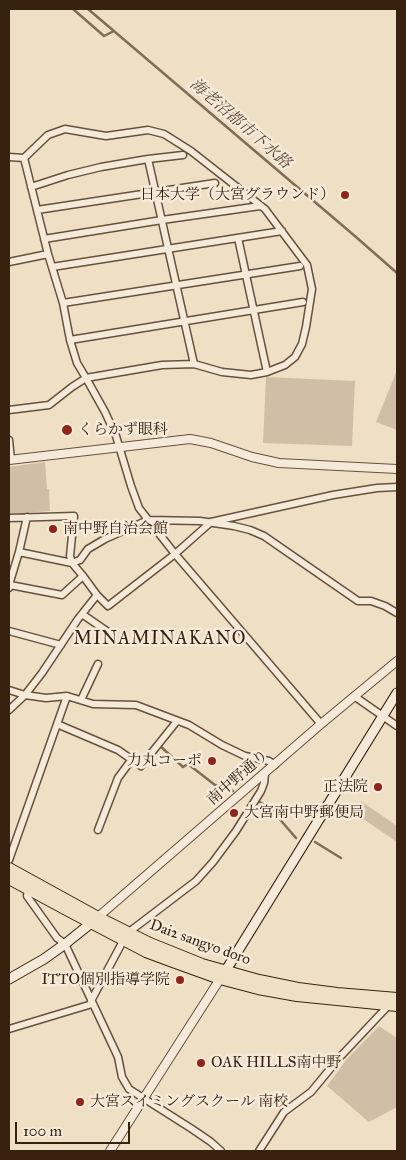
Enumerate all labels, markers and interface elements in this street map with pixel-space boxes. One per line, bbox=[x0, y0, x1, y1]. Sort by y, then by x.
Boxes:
water label: 海老沼都市下水路 bbox=[185, 75, 295, 173]
place label: 日本大学（大宮グラウンド） bbox=[140, 186, 335, 204]
marker: 日本大学（大宮グラウンド） bbox=[339, 189, 351, 201]
place label: くらかず眼科 bbox=[78, 421, 168, 439]
marker: くらかず眼科 bbox=[60, 423, 74, 437]
place label: 南中野自治会館 bbox=[63, 520, 168, 538]
marker: 南中野自治会館 bbox=[47, 523, 59, 535]
district label: MINAMINAKANO bbox=[72, 629, 248, 651]
street label: 南中野通り bbox=[204, 747, 272, 809]
place label: 力丸コーポ bbox=[127, 752, 202, 770]
marker: 力丸コーポ bbox=[206, 755, 218, 767]
place label: 正法院 bbox=[323, 778, 368, 796]
marker: 正法院 bbox=[372, 781, 384, 793]
place label: 大宮南中野郵便局 bbox=[244, 804, 364, 822]
marker: 大宮南中野郵便局 bbox=[228, 807, 240, 819]
street label: Dai2 sangyo doro bbox=[147, 916, 253, 970]
place label: ITTO個別指導学院 bbox=[41, 971, 170, 989]
marker: ITTO個別指導学院 bbox=[174, 974, 186, 986]
place label: OAK HILLS南中野 bbox=[211, 1054, 341, 1072]
marker: OAK HILLS南中野 bbox=[195, 1057, 207, 1069]
place label: 大宮スイミングスクール 南校 bbox=[90, 1093, 288, 1111]
marker: 大宮スイミングスクール 南校 bbox=[74, 1096, 86, 1108]
scale bar bbox=[18, 1112, 132, 1144]
text: 100 m bbox=[23, 1122, 62, 1140]

